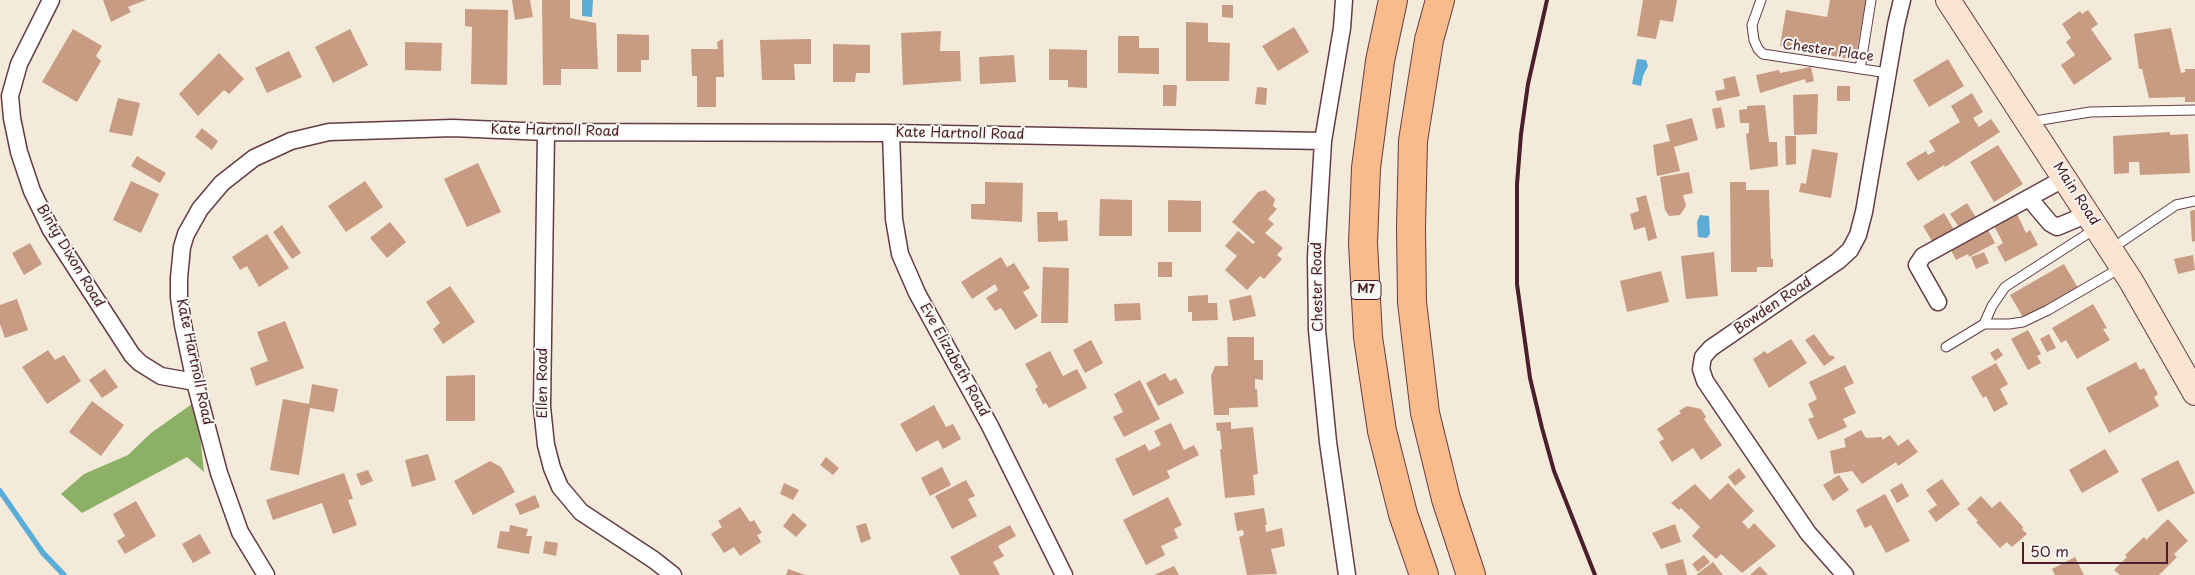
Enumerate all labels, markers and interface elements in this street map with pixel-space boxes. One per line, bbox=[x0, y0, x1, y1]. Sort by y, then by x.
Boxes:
street label: Chester Place bbox=[1781, 36, 1875, 66]
street label: Kate Hartnoll Road bbox=[490, 121, 620, 141]
street label: Kate Hartnoll Road bbox=[895, 124, 1025, 144]
street label: Main Road bbox=[2049, 159, 2103, 229]
street label: Binty Dixon Road bbox=[33, 201, 107, 311]
street label: Chester Road bbox=[1309, 242, 1327, 332]
street label: Bowden Road bbox=[1731, 274, 1815, 338]
road number: M7 bbox=[1351, 280, 1381, 300]
street label: Kate Hartnoll Road bbox=[172, 297, 216, 427]
street label: Eve Elizabeth Road bbox=[916, 300, 992, 420]
street label: Ellen Road bbox=[535, 347, 551, 419]
scale bar bbox=[2025, 532, 2171, 564]
text: 50 m bbox=[2030, 539, 2069, 562]

